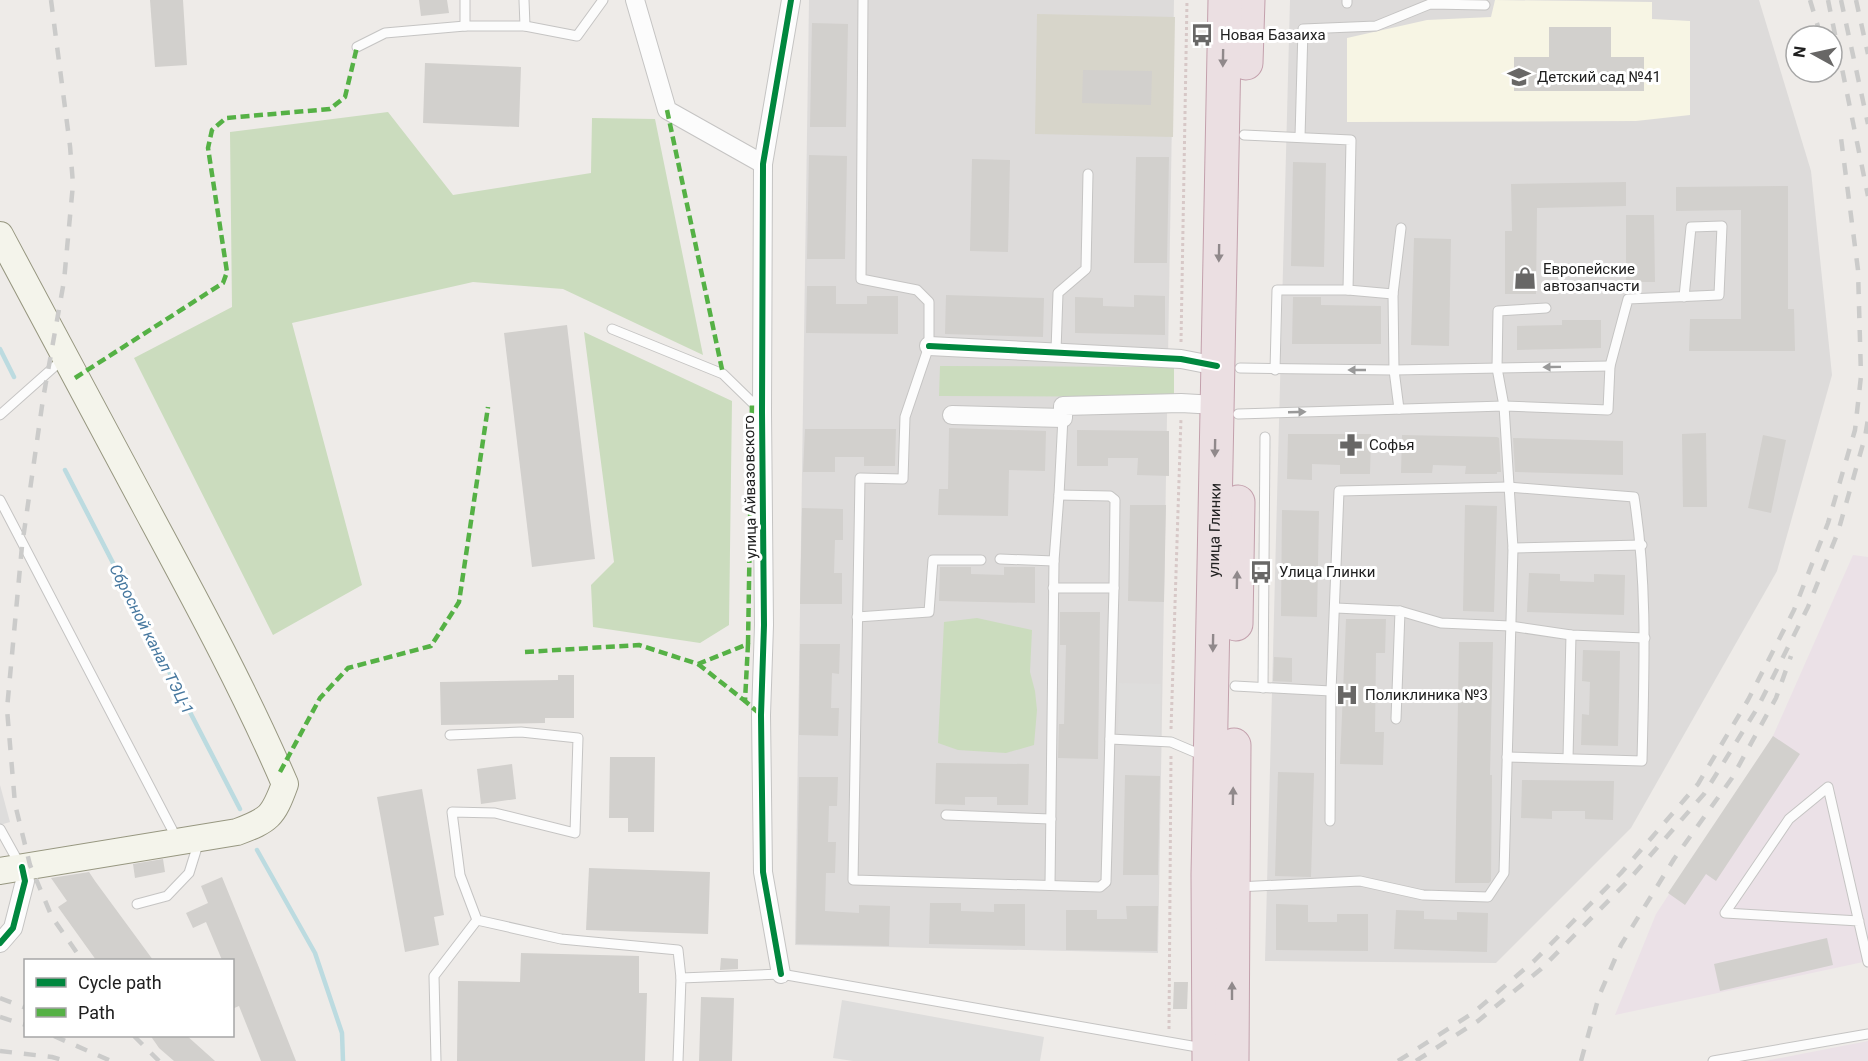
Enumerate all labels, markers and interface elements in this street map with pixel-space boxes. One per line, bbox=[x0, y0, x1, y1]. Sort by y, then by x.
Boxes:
bus stop icon: Новая Базаиха bbox=[1189, 22, 1215, 48]
north arrow bbox=[1784, 24, 1844, 84]
place label: Новая Базаиха bbox=[1220, 26, 1326, 44]
text: N bbox=[1789, 45, 1810, 59]
one-way arrow bbox=[1219, 49, 1228, 68]
school or university icon: Детский сад №41 bbox=[1506, 64, 1532, 90]
place label: Детский сад №41 bbox=[1537, 68, 1661, 86]
one-way arrow bbox=[1214, 244, 1224, 263]
place label: Европейские автозапчасти bbox=[1543, 260, 1640, 295]
shop icon: Европейские автозапчасти bbox=[1512, 265, 1538, 291]
one-way arrow bbox=[1542, 362, 1561, 372]
one-way arrow bbox=[1347, 365, 1366, 375]
one-way arrow bbox=[1287, 407, 1306, 417]
street label: улица Айвазовского bbox=[740, 415, 760, 559]
pharmacy icon: Софья bbox=[1338, 432, 1364, 458]
place label: Софья bbox=[1369, 436, 1415, 454]
one-way arrow bbox=[1211, 439, 1220, 458]
street label: улица Глинки bbox=[1205, 483, 1225, 577]
bus stop icon: Улица Глинки bbox=[1248, 559, 1274, 585]
water label: Сбросной канал ТЭЦ-1 bbox=[105, 561, 198, 717]
place label: Улица Глинки bbox=[1279, 563, 1375, 581]
one-way arrow bbox=[1232, 570, 1241, 589]
one-way arrow bbox=[1208, 634, 1218, 653]
hospital icon: Поликлиника №3 bbox=[1334, 682, 1360, 708]
place label: Поликлиника №3 bbox=[1365, 686, 1488, 704]
one-way arrow bbox=[1228, 786, 1238, 805]
legend bbox=[24, 959, 234, 1037]
text: Cycle path bbox=[78, 972, 162, 993]
one-way arrow bbox=[1227, 981, 1237, 1000]
text: Path bbox=[78, 1002, 115, 1023]

